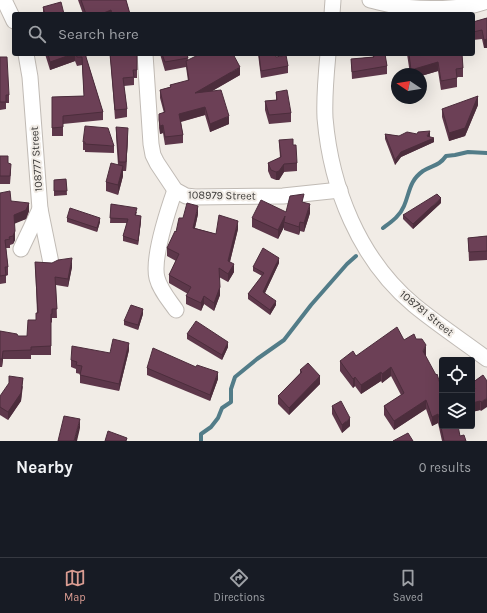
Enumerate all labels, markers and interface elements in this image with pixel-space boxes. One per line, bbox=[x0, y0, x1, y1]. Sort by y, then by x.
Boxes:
search box bbox=[12, 12, 475, 56]
icon: search bbox=[26, 23, 48, 45]
text: Search here bbox=[58, 25, 139, 43]
north arrow bbox=[391, 68, 427, 104]
street label: 108777 Street bbox=[28, 126, 45, 192]
street label: 108979 Street bbox=[188, 188, 256, 203]
street label: 108781 Street bbox=[397, 288, 456, 339]
map controls bbox=[439, 357, 475, 429]
button: locate bbox=[439, 357, 475, 393]
button: layers bbox=[439, 393, 475, 429]
text: Nearby bbox=[16, 457, 73, 477]
text: 0 results bbox=[419, 460, 471, 475]
tab: Map bbox=[64, 567, 86, 604]
tab: Directions bbox=[213, 567, 265, 604]
tab: Saved bbox=[393, 567, 423, 604]

